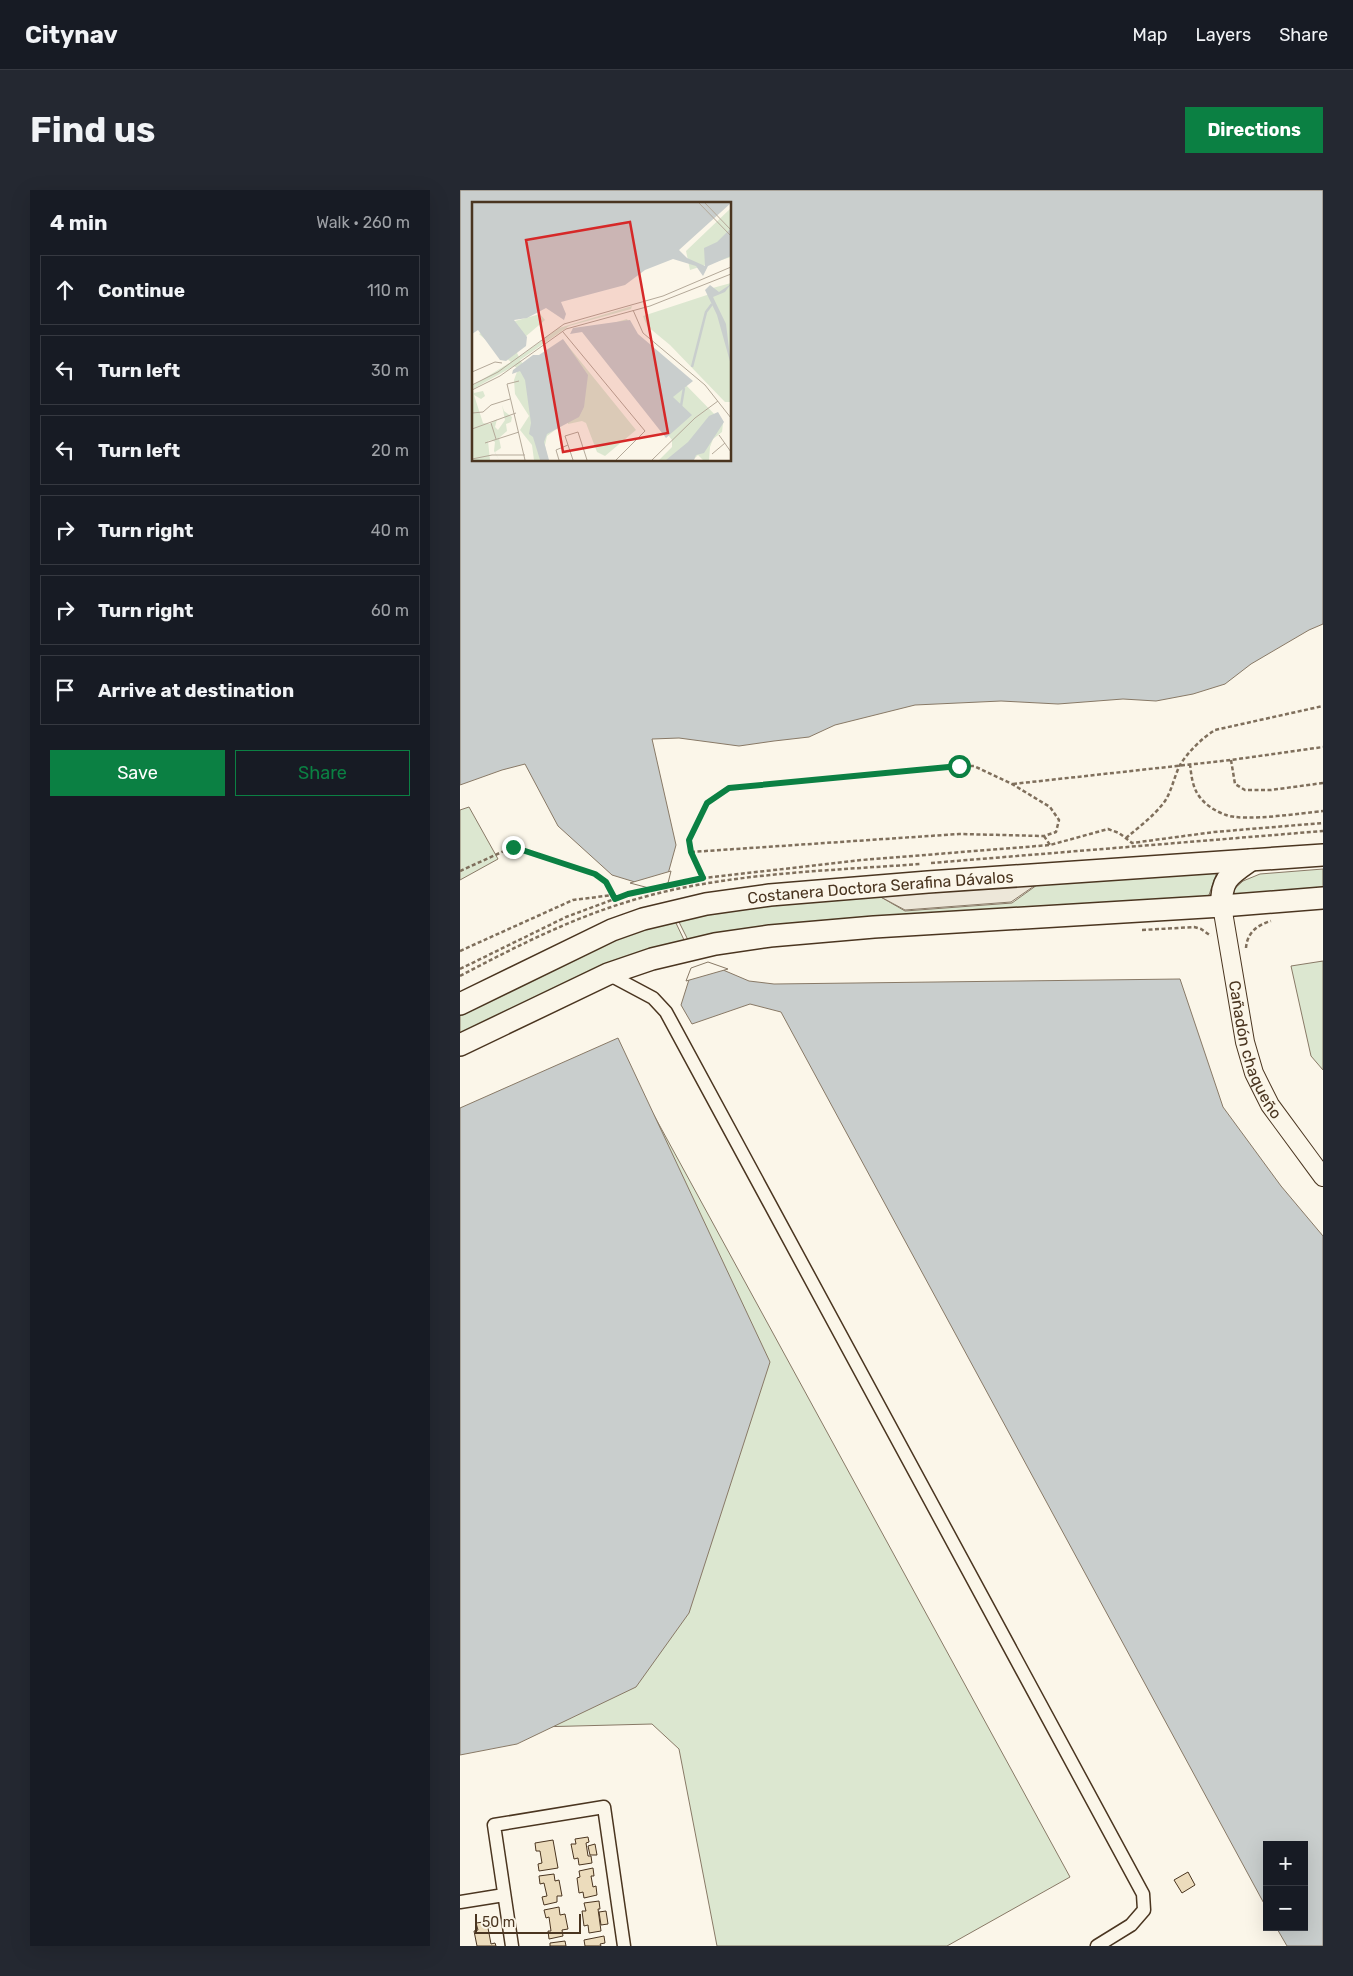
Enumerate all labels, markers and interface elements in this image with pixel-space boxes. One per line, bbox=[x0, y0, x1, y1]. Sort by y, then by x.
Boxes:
text: Citynav bbox=[25, 21, 118, 49]
text: Map bbox=[1133, 24, 1168, 46]
text: Layers bbox=[1196, 24, 1251, 46]
text: Share bbox=[1279, 24, 1328, 46]
button: Directions bbox=[1185, 107, 1323, 153]
text: Find us bbox=[30, 109, 155, 151]
inset map bbox=[472, 202, 731, 461]
text: 4 min bbox=[50, 210, 108, 235]
text: Walk · 260 m bbox=[316, 213, 410, 232]
icon: ahead bbox=[51, 276, 79, 304]
text: Continue bbox=[98, 279, 185, 302]
text: 110 m bbox=[367, 281, 409, 300]
icon: left bbox=[51, 356, 79, 384]
text: Turn left bbox=[98, 359, 180, 382]
text: 30 m bbox=[371, 361, 409, 380]
icon: left bbox=[51, 436, 79, 464]
text: Turn left bbox=[98, 439, 180, 462]
text: 20 m bbox=[371, 441, 409, 460]
icon: right bbox=[51, 516, 79, 544]
text: Turn right bbox=[98, 519, 193, 542]
text: 40 m bbox=[371, 521, 409, 540]
icon: right bbox=[51, 596, 79, 624]
text: Turn right bbox=[98, 599, 193, 622]
text: 60 m bbox=[371, 601, 409, 620]
icon: arrive bbox=[51, 676, 79, 704]
text: Arrive at destination bbox=[98, 679, 294, 702]
button: Save bbox=[50, 750, 225, 796]
button: Share bbox=[235, 750, 410, 796]
route start bbox=[948, 755, 971, 778]
route end bbox=[502, 836, 525, 859]
street label: Costanera Doctora Serafina Dávalos bbox=[746, 867, 1014, 908]
street label: Cañadón chaqueño bbox=[1225, 979, 1286, 1122]
map controls bbox=[1263, 1841, 1308, 1931]
button: + bbox=[1263, 1841, 1308, 1886]
button: − bbox=[1263, 1886, 1308, 1931]
scale bar bbox=[475, 1911, 581, 1934]
text: 50 m bbox=[482, 1914, 515, 1931]

